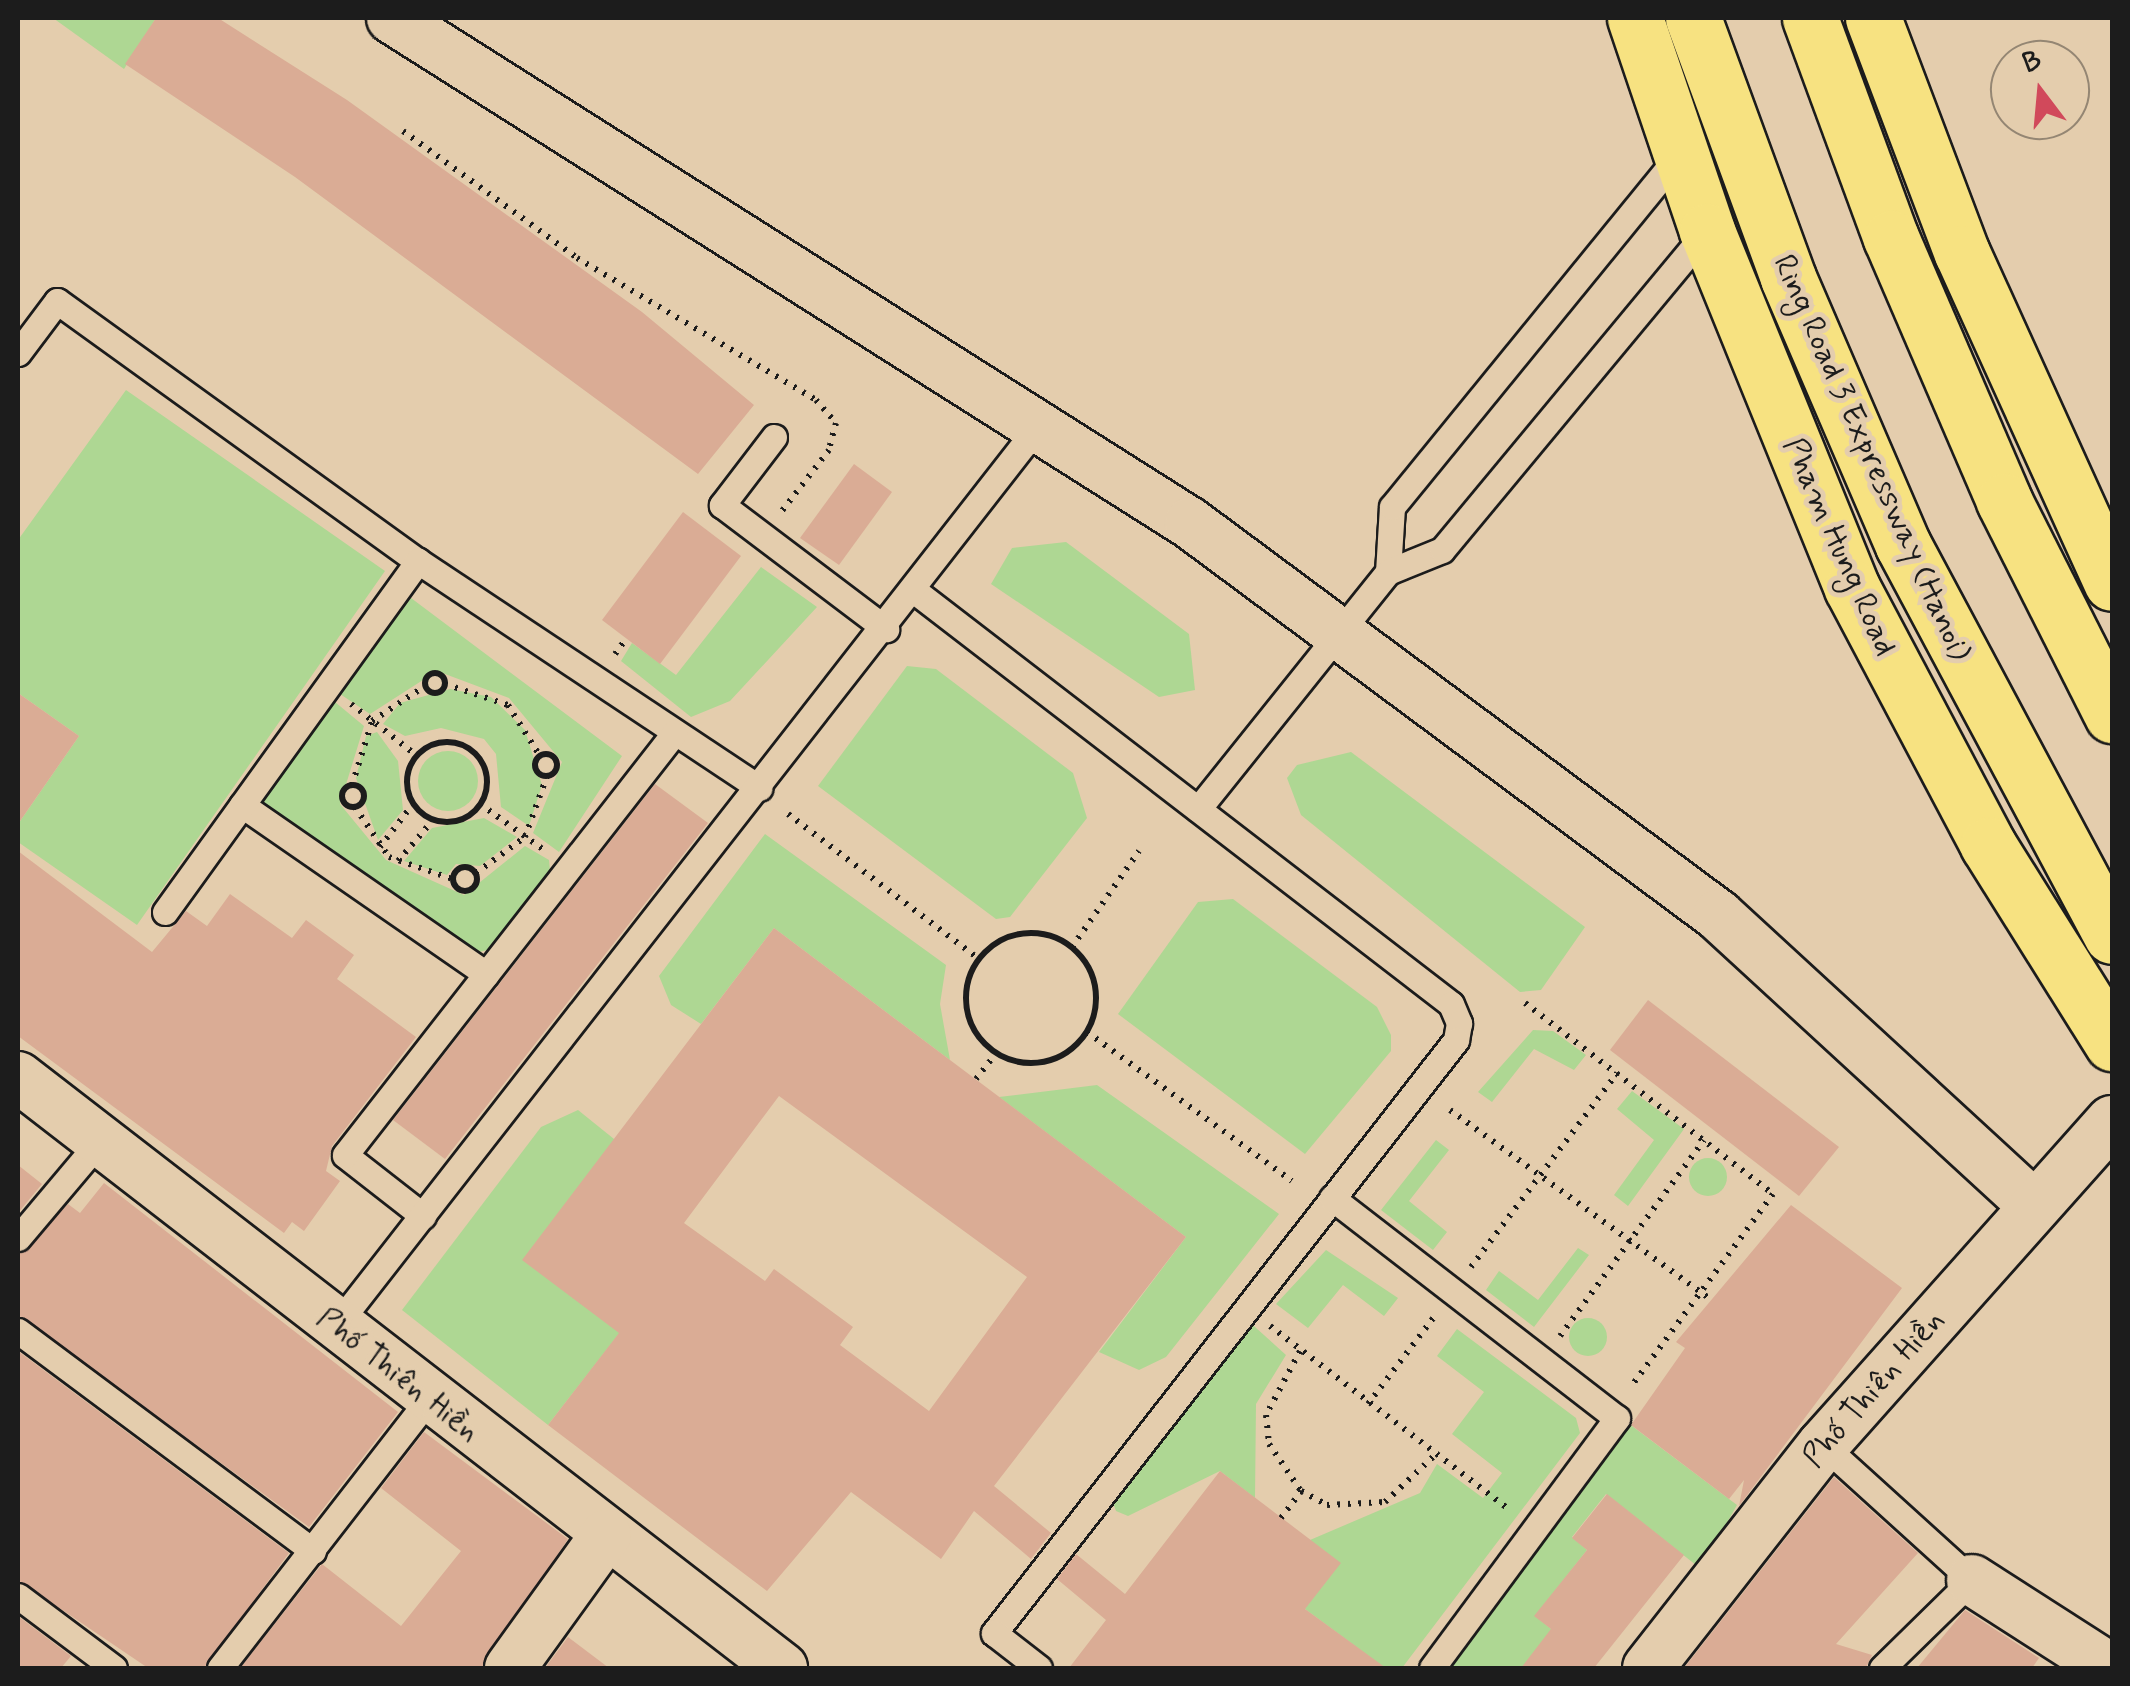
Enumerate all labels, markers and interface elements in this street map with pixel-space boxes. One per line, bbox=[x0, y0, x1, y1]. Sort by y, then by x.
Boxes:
north arrow bbox=[1990, 40, 2090, 140]
text: B bbox=[2019, 42, 2046, 83]
street label: Ring Road 3 Expressway (Hanoi) bbox=[1764, 249, 1978, 667]
street label: Pham Hung Road bbox=[1773, 431, 1905, 663]
street label: Phố Thiên Hiền bbox=[308, 1298, 488, 1452]
street label: Phố Thiên Hiền bbox=[1794, 1301, 1954, 1477]

